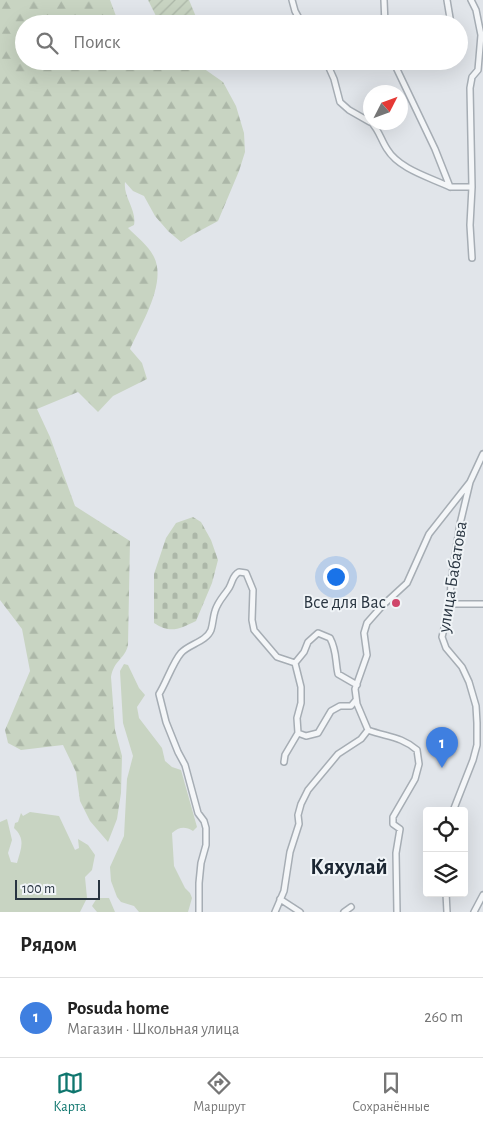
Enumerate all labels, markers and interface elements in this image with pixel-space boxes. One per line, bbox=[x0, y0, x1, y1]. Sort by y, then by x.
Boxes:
search box bbox=[15, 15, 468, 70]
icon: search bbox=[33, 29, 61, 57]
text: Поиск bbox=[73, 33, 120, 52]
north arrow bbox=[363, 85, 408, 130]
street label: улица Бабатова bbox=[434, 520, 471, 635]
your location bbox=[323, 564, 349, 590]
place label: Все для Вас bbox=[303, 594, 386, 612]
marker: Все для Вас bbox=[390, 597, 402, 609]
pin: 1 bbox=[426, 727, 458, 768]
map controls bbox=[423, 807, 468, 897]
button: locate bbox=[423, 807, 468, 852]
button: layers bbox=[423, 852, 468, 897]
district label: Кяхулай bbox=[310, 856, 388, 879]
scale bar bbox=[15, 877, 100, 900]
text: 100 m bbox=[22, 882, 55, 896]
text: Рядом bbox=[20, 934, 77, 955]
text: Posuda home bbox=[67, 999, 169, 1018]
text: 1 bbox=[33, 1009, 39, 1025]
text: 260 m bbox=[424, 1009, 463, 1025]
text: Магазин · Школьная улица bbox=[67, 1021, 239, 1037]
tab: Карта bbox=[53, 1069, 86, 1116]
tab: Маршрут bbox=[193, 1069, 246, 1116]
tab: Сохранённые bbox=[352, 1069, 430, 1116]

